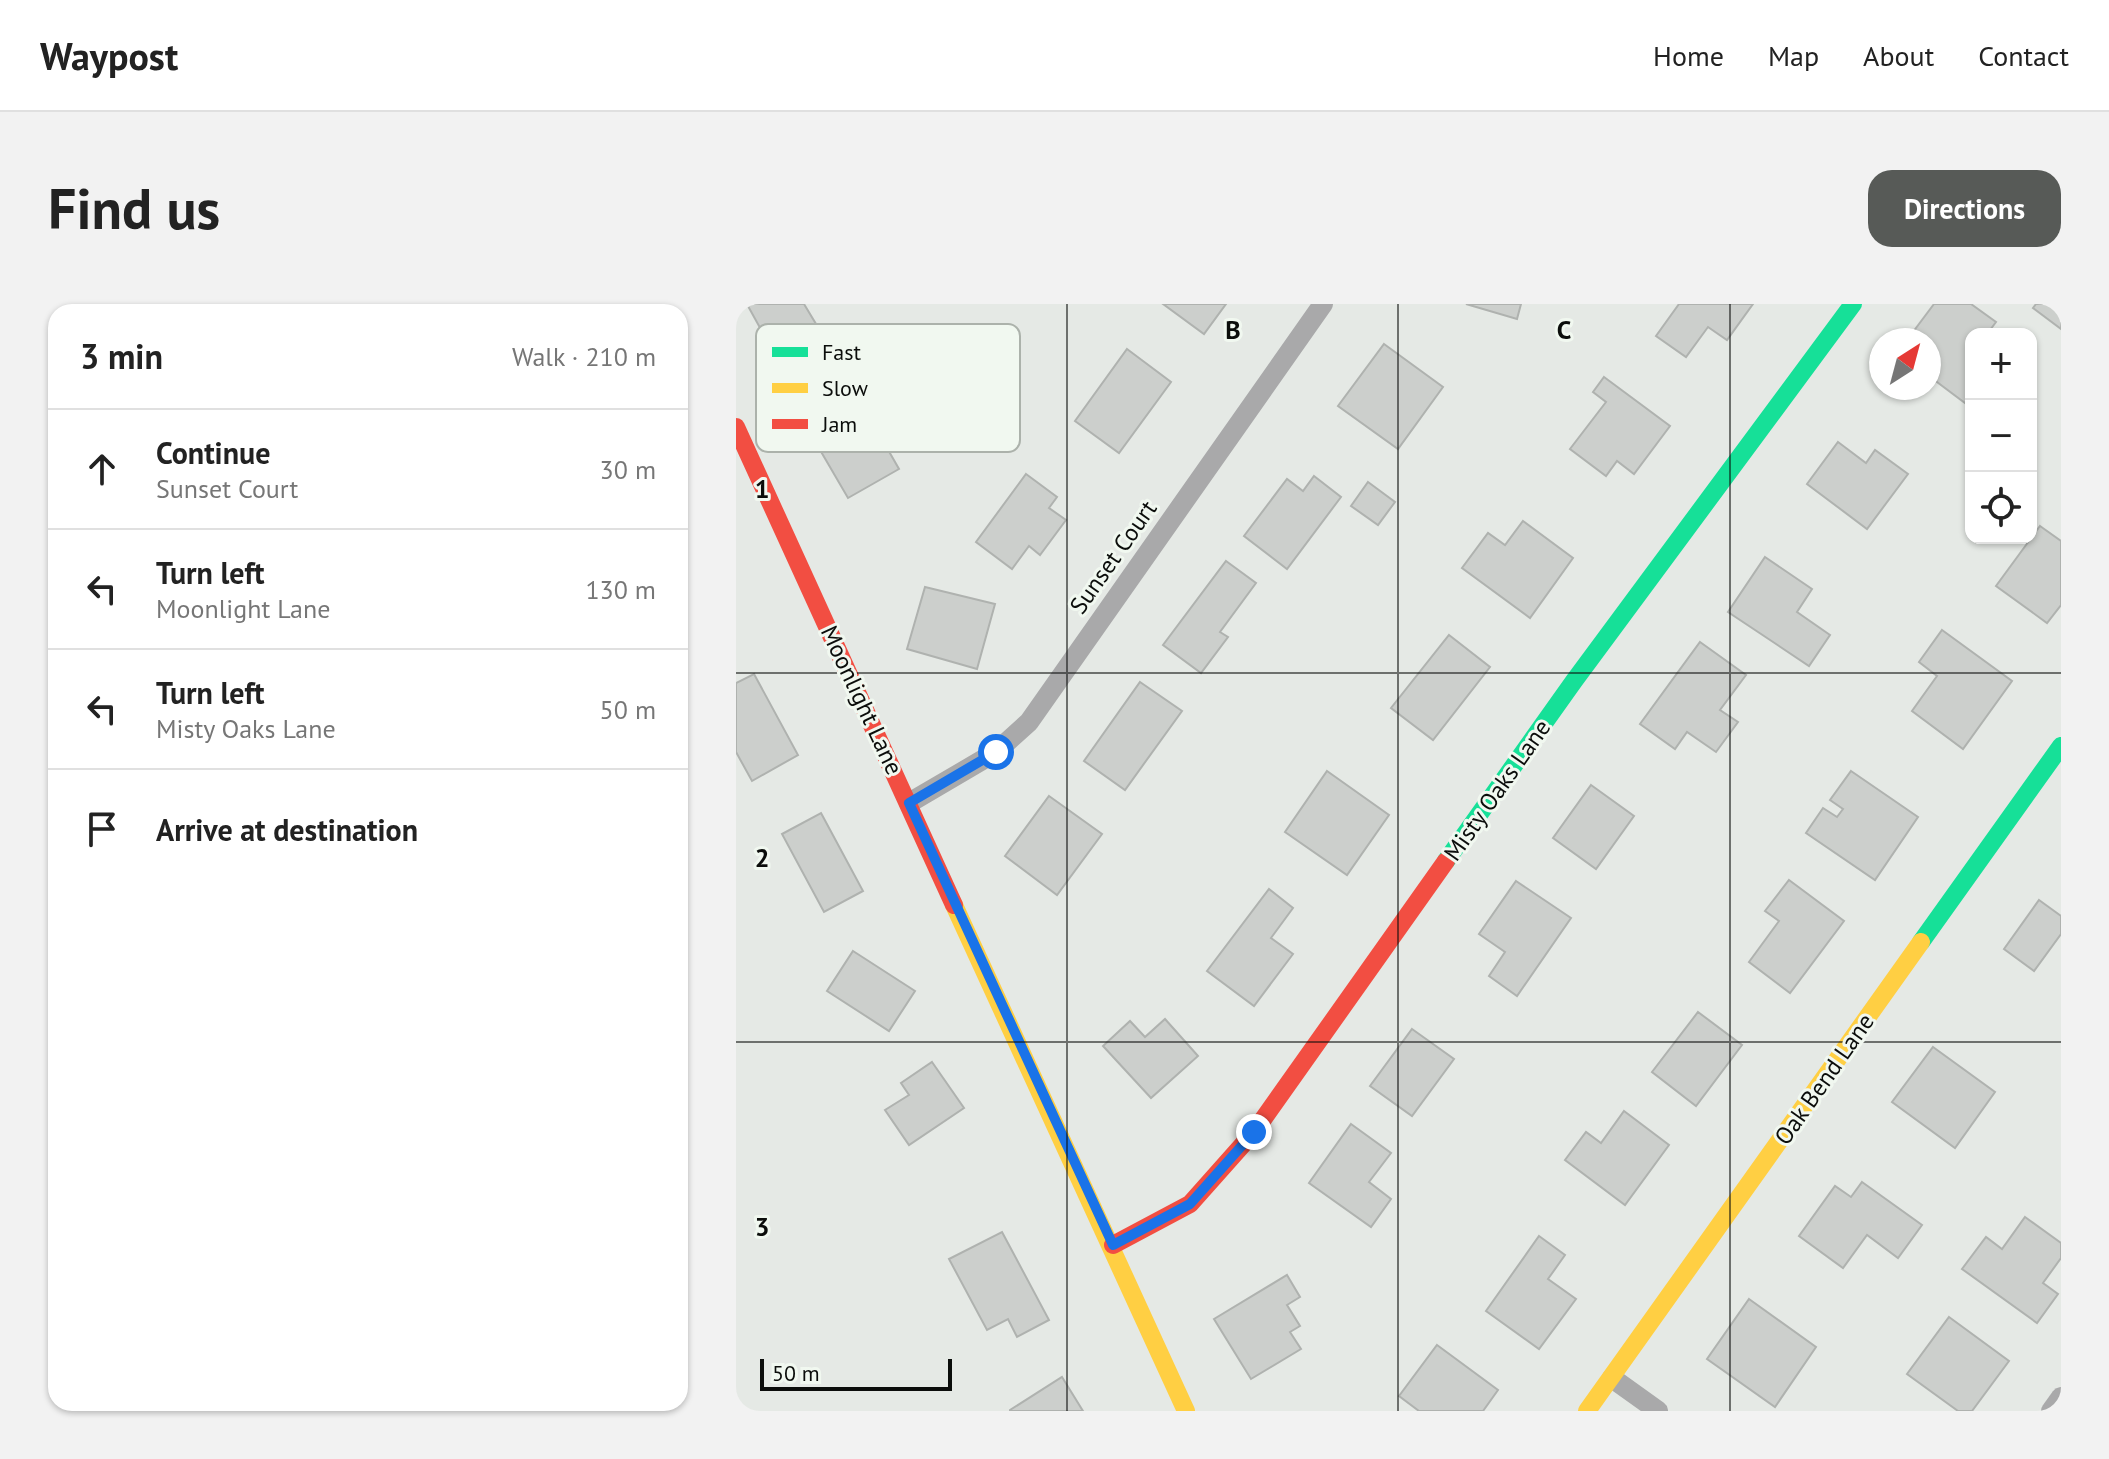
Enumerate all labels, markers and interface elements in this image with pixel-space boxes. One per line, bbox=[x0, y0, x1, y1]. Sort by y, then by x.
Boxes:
text: Waypost bbox=[40, 31, 178, 80]
text: Home bbox=[1653, 37, 1724, 74]
text: Map bbox=[1768, 37, 1819, 74]
text: About bbox=[1863, 37, 1934, 74]
text: Contact bbox=[1978, 37, 2069, 74]
button: Directions bbox=[1868, 170, 2061, 247]
text: Find us bbox=[48, 172, 220, 244]
text: B bbox=[1225, 313, 1241, 346]
text: C bbox=[1557, 313, 1571, 346]
legend bbox=[756, 324, 1020, 452]
north arrow bbox=[1869, 328, 1941, 400]
map controls bbox=[1965, 328, 2037, 544]
button: + bbox=[1965, 328, 2037, 400]
text: 3 min bbox=[80, 334, 163, 378]
text: Fast bbox=[822, 338, 862, 366]
text: Walk · 210 m bbox=[512, 340, 656, 373]
text: Slow bbox=[822, 374, 868, 402]
button: − bbox=[1965, 400, 2037, 472]
text: Jam bbox=[821, 410, 857, 438]
text: Continue bbox=[156, 433, 270, 472]
icon: ahead bbox=[80, 447, 124, 491]
text: 30 m bbox=[600, 453, 656, 486]
text: Sunset Court bbox=[156, 472, 298, 505]
text: 1 bbox=[755, 472, 769, 505]
button: locate bbox=[1965, 472, 2037, 544]
street label: Sunset Court bbox=[1063, 494, 1163, 620]
text: Turn left bbox=[156, 553, 264, 592]
icon: left bbox=[80, 567, 124, 611]
text: 130 m bbox=[585, 573, 656, 606]
text: Moonlight Lane bbox=[156, 592, 330, 625]
street label: Moonlight Lane bbox=[814, 620, 910, 780]
text: Turn left bbox=[156, 673, 264, 712]
icon: left bbox=[80, 687, 124, 731]
text: 50 m bbox=[600, 693, 656, 726]
text: Misty Oaks Lane bbox=[156, 712, 336, 745]
street label: Misty Oaks Lane bbox=[1437, 713, 1557, 867]
route start bbox=[978, 734, 1014, 770]
icon: arrive bbox=[80, 807, 124, 851]
text: Arrive at destination bbox=[156, 810, 418, 849]
text: 2 bbox=[755, 841, 769, 874]
street label: Oak Bend Lane bbox=[1767, 1007, 1881, 1151]
route end bbox=[1236, 1114, 1272, 1150]
text: 3 bbox=[755, 1210, 769, 1243]
scale bar bbox=[760, 1355, 952, 1391]
text: 50 m bbox=[772, 1359, 820, 1387]

